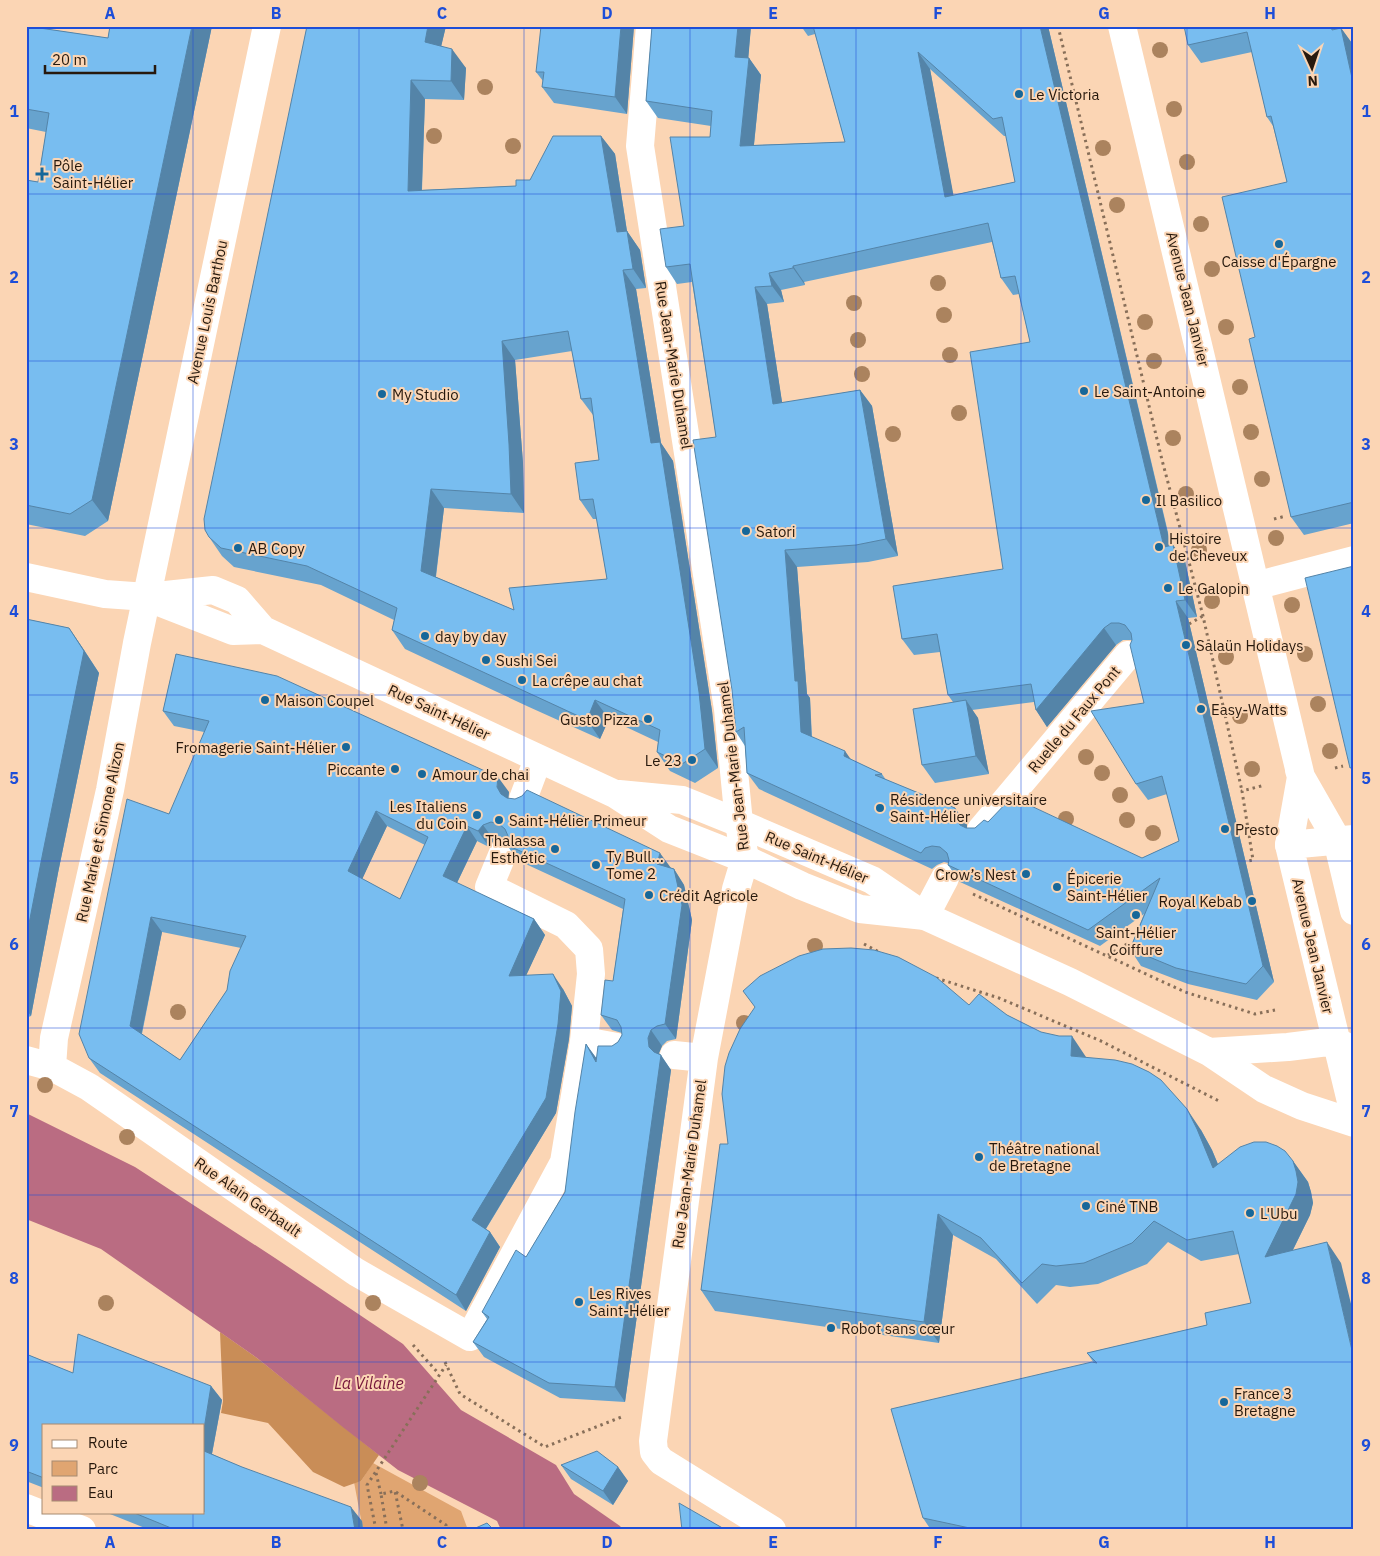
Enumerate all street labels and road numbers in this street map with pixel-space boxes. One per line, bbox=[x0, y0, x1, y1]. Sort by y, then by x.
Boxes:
street label: Avenue Jean Janvier bbox=[1162, 230, 1214, 369]
street label: Avenue Louis Barthou bbox=[182, 238, 232, 386]
street label: Rue Jean-Marie Duhamel bbox=[651, 280, 697, 450]
street label: Ruelle du Faux Pont bbox=[1024, 662, 1124, 776]
street label: Rue Saint-Hélier bbox=[385, 680, 493, 744]
street label: Rue Jean-Marie Duhamel bbox=[713, 680, 753, 852]
street label: Rue Marie et Simone Alizon bbox=[72, 740, 128, 924]
street label: Rue Saint-Hélier bbox=[763, 827, 872, 887]
street label: Avenue Jean Janvier bbox=[1288, 876, 1338, 1016]
street label: Rue Jean-Marie Duhamel bbox=[668, 1078, 710, 1250]
street label: Rue Alain Gerbault bbox=[191, 1153, 305, 1241]

